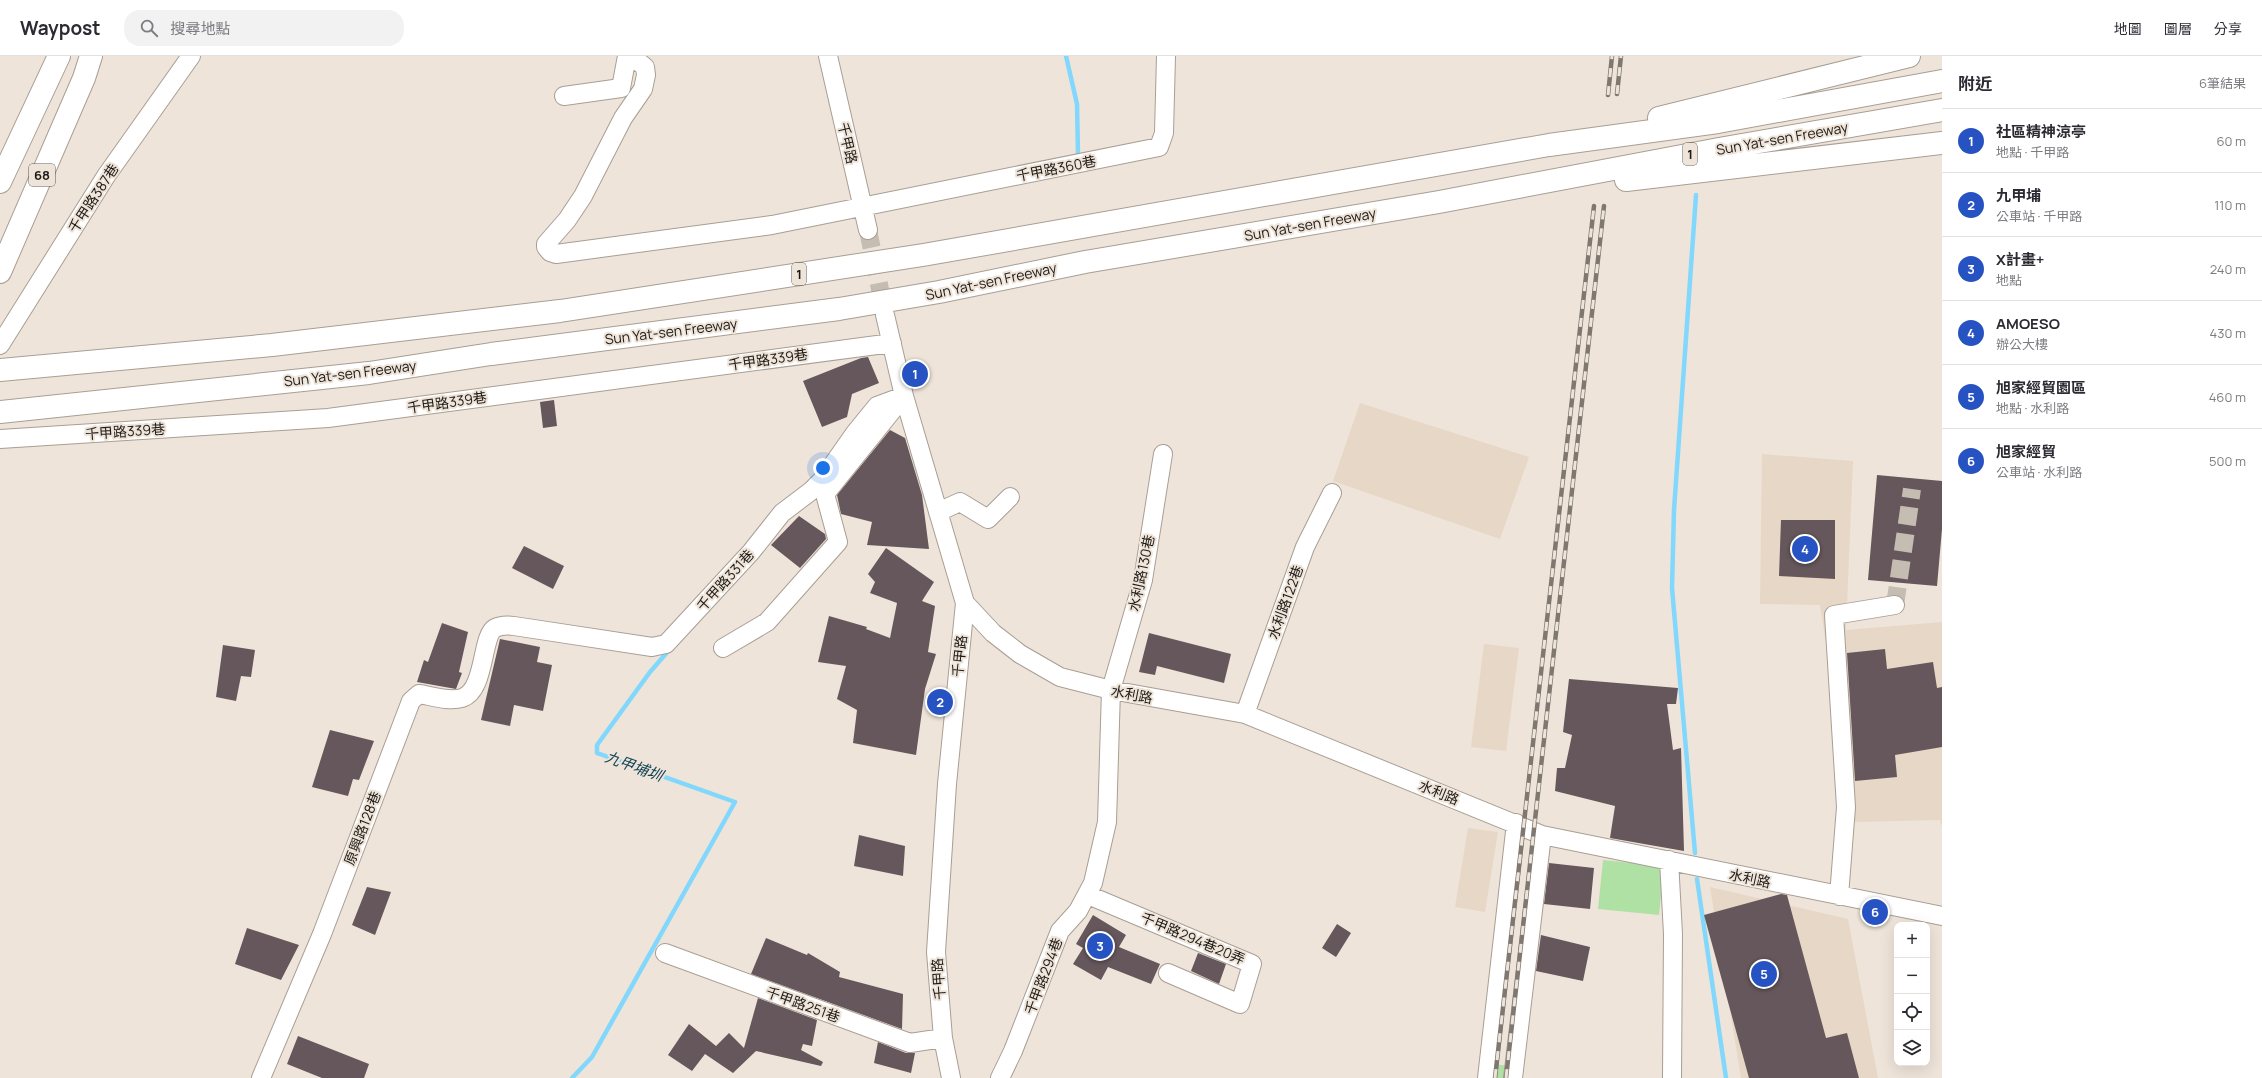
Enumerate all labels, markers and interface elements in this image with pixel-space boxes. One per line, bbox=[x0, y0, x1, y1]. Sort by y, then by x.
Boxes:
search box bbox=[124, 10, 404, 46]
text: Waypost bbox=[20, 15, 100, 41]
icon: search bbox=[138, 17, 160, 39]
text: 搜尋地點 bbox=[170, 18, 230, 39]
text: 地圖 bbox=[2114, 19, 2142, 38]
text: 圖層 bbox=[2164, 19, 2192, 38]
text: 分享 bbox=[2214, 19, 2242, 38]
text: 附近 bbox=[1958, 72, 1992, 95]
text: 6筆結果 bbox=[2199, 74, 2246, 92]
street label: Sun Yat-sen Freeway bbox=[1715, 117, 1850, 159]
street label: 千甲路 bbox=[834, 120, 862, 166]
text: 社區精神涼亭 bbox=[1996, 121, 2086, 142]
text: 1 bbox=[1968, 132, 1974, 150]
text: 60 m bbox=[2216, 132, 2246, 150]
road number: 1 bbox=[1683, 143, 1697, 165]
text: 地點 · 千甲路 bbox=[1996, 143, 2069, 161]
street label: 千甲路360巷 bbox=[1014, 151, 1098, 185]
street label: 千甲路387巷 bbox=[64, 160, 122, 236]
road number: 68 bbox=[29, 164, 55, 186]
text: 九甲埔 bbox=[1996, 185, 2041, 206]
text: 2 bbox=[1967, 196, 1975, 214]
text: 110 m bbox=[2214, 196, 2246, 214]
street label: Sun Yat-sen Freeway bbox=[1243, 203, 1378, 245]
text: 公車站 · 千甲路 bbox=[1996, 207, 2082, 225]
text: X計畫+ bbox=[1996, 249, 2044, 270]
street label: Sun Yat-sen Freeway bbox=[924, 258, 1059, 304]
text: 3 bbox=[1967, 260, 1975, 278]
text: 240 m bbox=[2210, 260, 2246, 278]
road number: 1 bbox=[792, 263, 806, 285]
text: 地點 bbox=[1996, 271, 2022, 289]
street label: Sun Yat-sen Freeway bbox=[604, 313, 739, 349]
text: AMOESO bbox=[1996, 313, 2060, 334]
text: 4 bbox=[1967, 324, 1975, 342]
text: 430 m bbox=[2210, 324, 2246, 342]
text: 辦公大樓 bbox=[1996, 335, 2048, 353]
street label: 千甲路339巷 bbox=[727, 344, 809, 374]
street label: Sun Yat-sen Freeway bbox=[283, 355, 418, 391]
pin: 1 bbox=[902, 359, 928, 389]
text: 旭家經貿園區 bbox=[1996, 377, 2086, 398]
street label: 千甲路339巷 bbox=[406, 387, 488, 417]
text: 5 bbox=[1967, 388, 1975, 406]
text: 460 m bbox=[2209, 388, 2246, 406]
text: 地點 · 水利路 bbox=[1996, 399, 2069, 417]
street label: 千甲路339巷 bbox=[84, 419, 166, 443]
text: 旭家經貿 bbox=[1996, 441, 2056, 462]
text: 6 bbox=[1967, 452, 1975, 470]
text: 500 m bbox=[2209, 452, 2246, 470]
your location bbox=[813, 458, 833, 478]
text: 公車站 · 水利路 bbox=[1996, 463, 2082, 481]
street label: 水利路130巷 bbox=[1124, 533, 1158, 613]
pin: 4 bbox=[1792, 534, 1818, 564]
street label: 千甲路331巷 bbox=[692, 545, 758, 615]
street label: 水利路122巷 bbox=[1263, 562, 1307, 642]
street label: 千甲路 bbox=[947, 634, 971, 678]
street label: 水利路 bbox=[1110, 681, 1154, 707]
pin: 2 bbox=[927, 687, 953, 717]
water label: 九甲埔圳 bbox=[602, 746, 668, 787]
street label: 水利路 bbox=[1416, 775, 1462, 809]
street label: 原興路128巷 bbox=[339, 788, 385, 868]
street label: 水利路 bbox=[1727, 864, 1773, 892]
pin: 6 bbox=[1862, 897, 1888, 927]
street label: 千甲路294巷20弄 bbox=[1138, 907, 1248, 969]
map controls bbox=[1894, 922, 1930, 1066]
button: + bbox=[1894, 922, 1930, 958]
pin: 3 bbox=[1087, 931, 1113, 961]
street label: 千甲路294巷 bbox=[1020, 935, 1066, 1017]
street label: 千甲路 bbox=[927, 957, 949, 1001]
button: − bbox=[1894, 958, 1930, 994]
pin: 5 bbox=[1751, 959, 1777, 989]
street label: 千甲路251巷 bbox=[763, 982, 843, 1026]
button: locate bbox=[1894, 994, 1930, 1030]
button: layers bbox=[1894, 1030, 1930, 1066]

